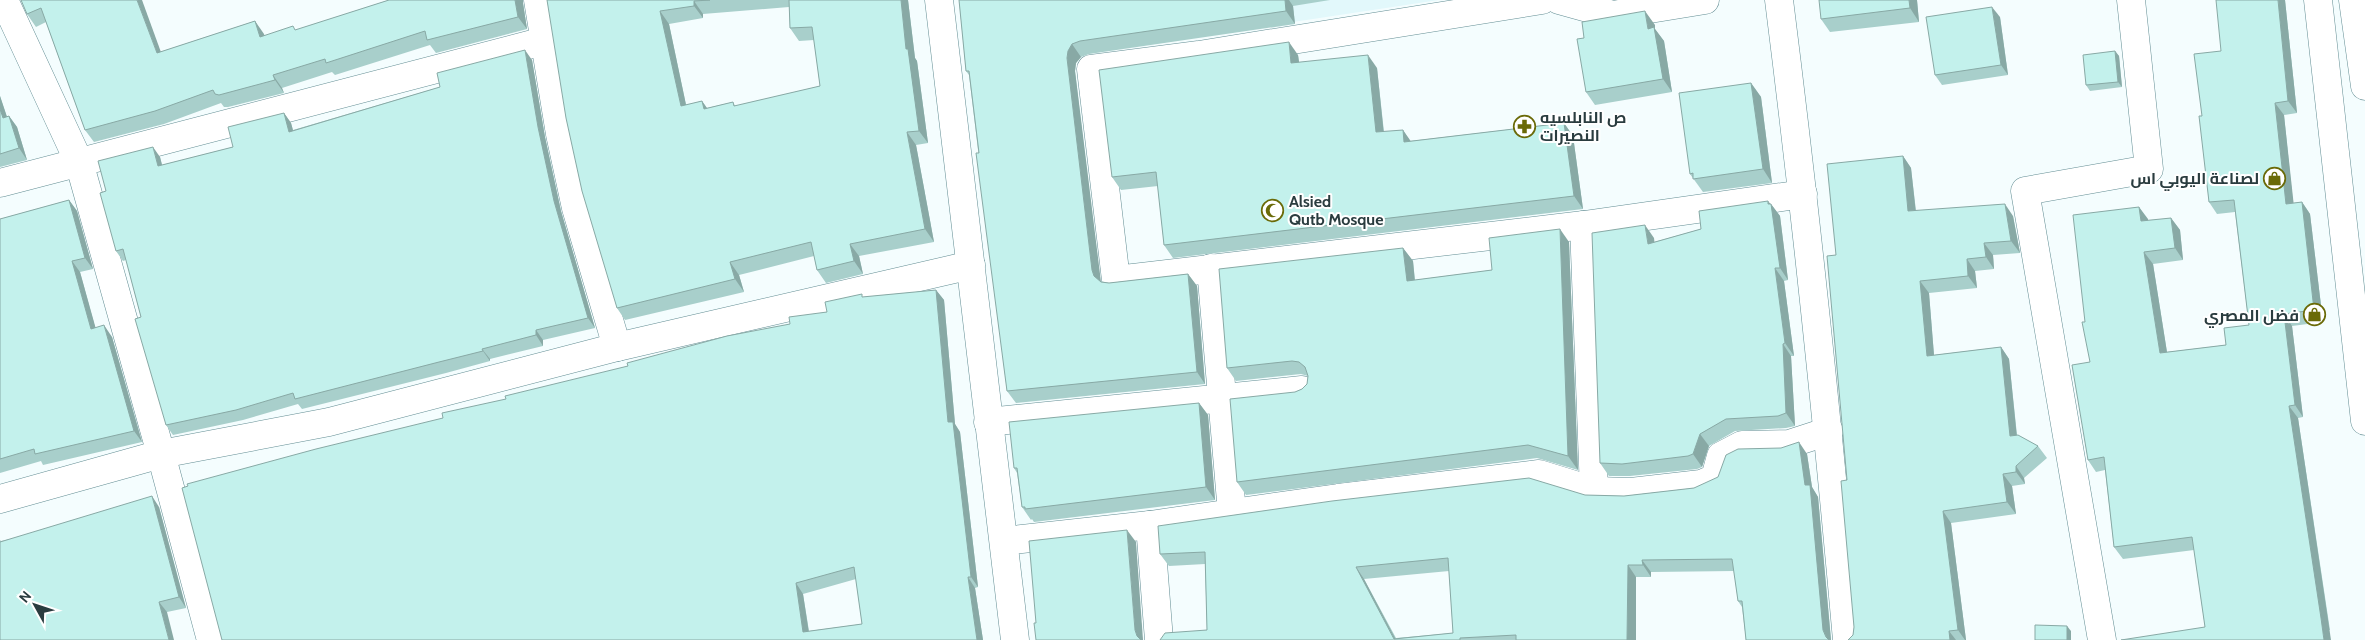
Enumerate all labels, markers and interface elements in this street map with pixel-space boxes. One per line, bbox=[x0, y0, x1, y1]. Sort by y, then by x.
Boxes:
place label: ص النابلسيه النصيرات bbox=[1540, 108, 1626, 145]
pharmacy icon: ص النابلسيه النصيرات bbox=[1512, 114, 1536, 138]
shop icon: لصناعة اليوبي اس bbox=[2263, 166, 2287, 190]
place label: لصناعة اليوبي اس bbox=[2130, 169, 2259, 191]
place label: Alsied Qutb Mosque bbox=[1289, 192, 1383, 229]
mosque icon: Alsied Qutb Mosque bbox=[1261, 198, 1285, 222]
shop icon: فضل المصري bbox=[2303, 303, 2327, 327]
place label: فضل المصري bbox=[2204, 306, 2299, 328]
north arrow bbox=[10, 580, 60, 630]
text: N bbox=[15, 587, 35, 606]

